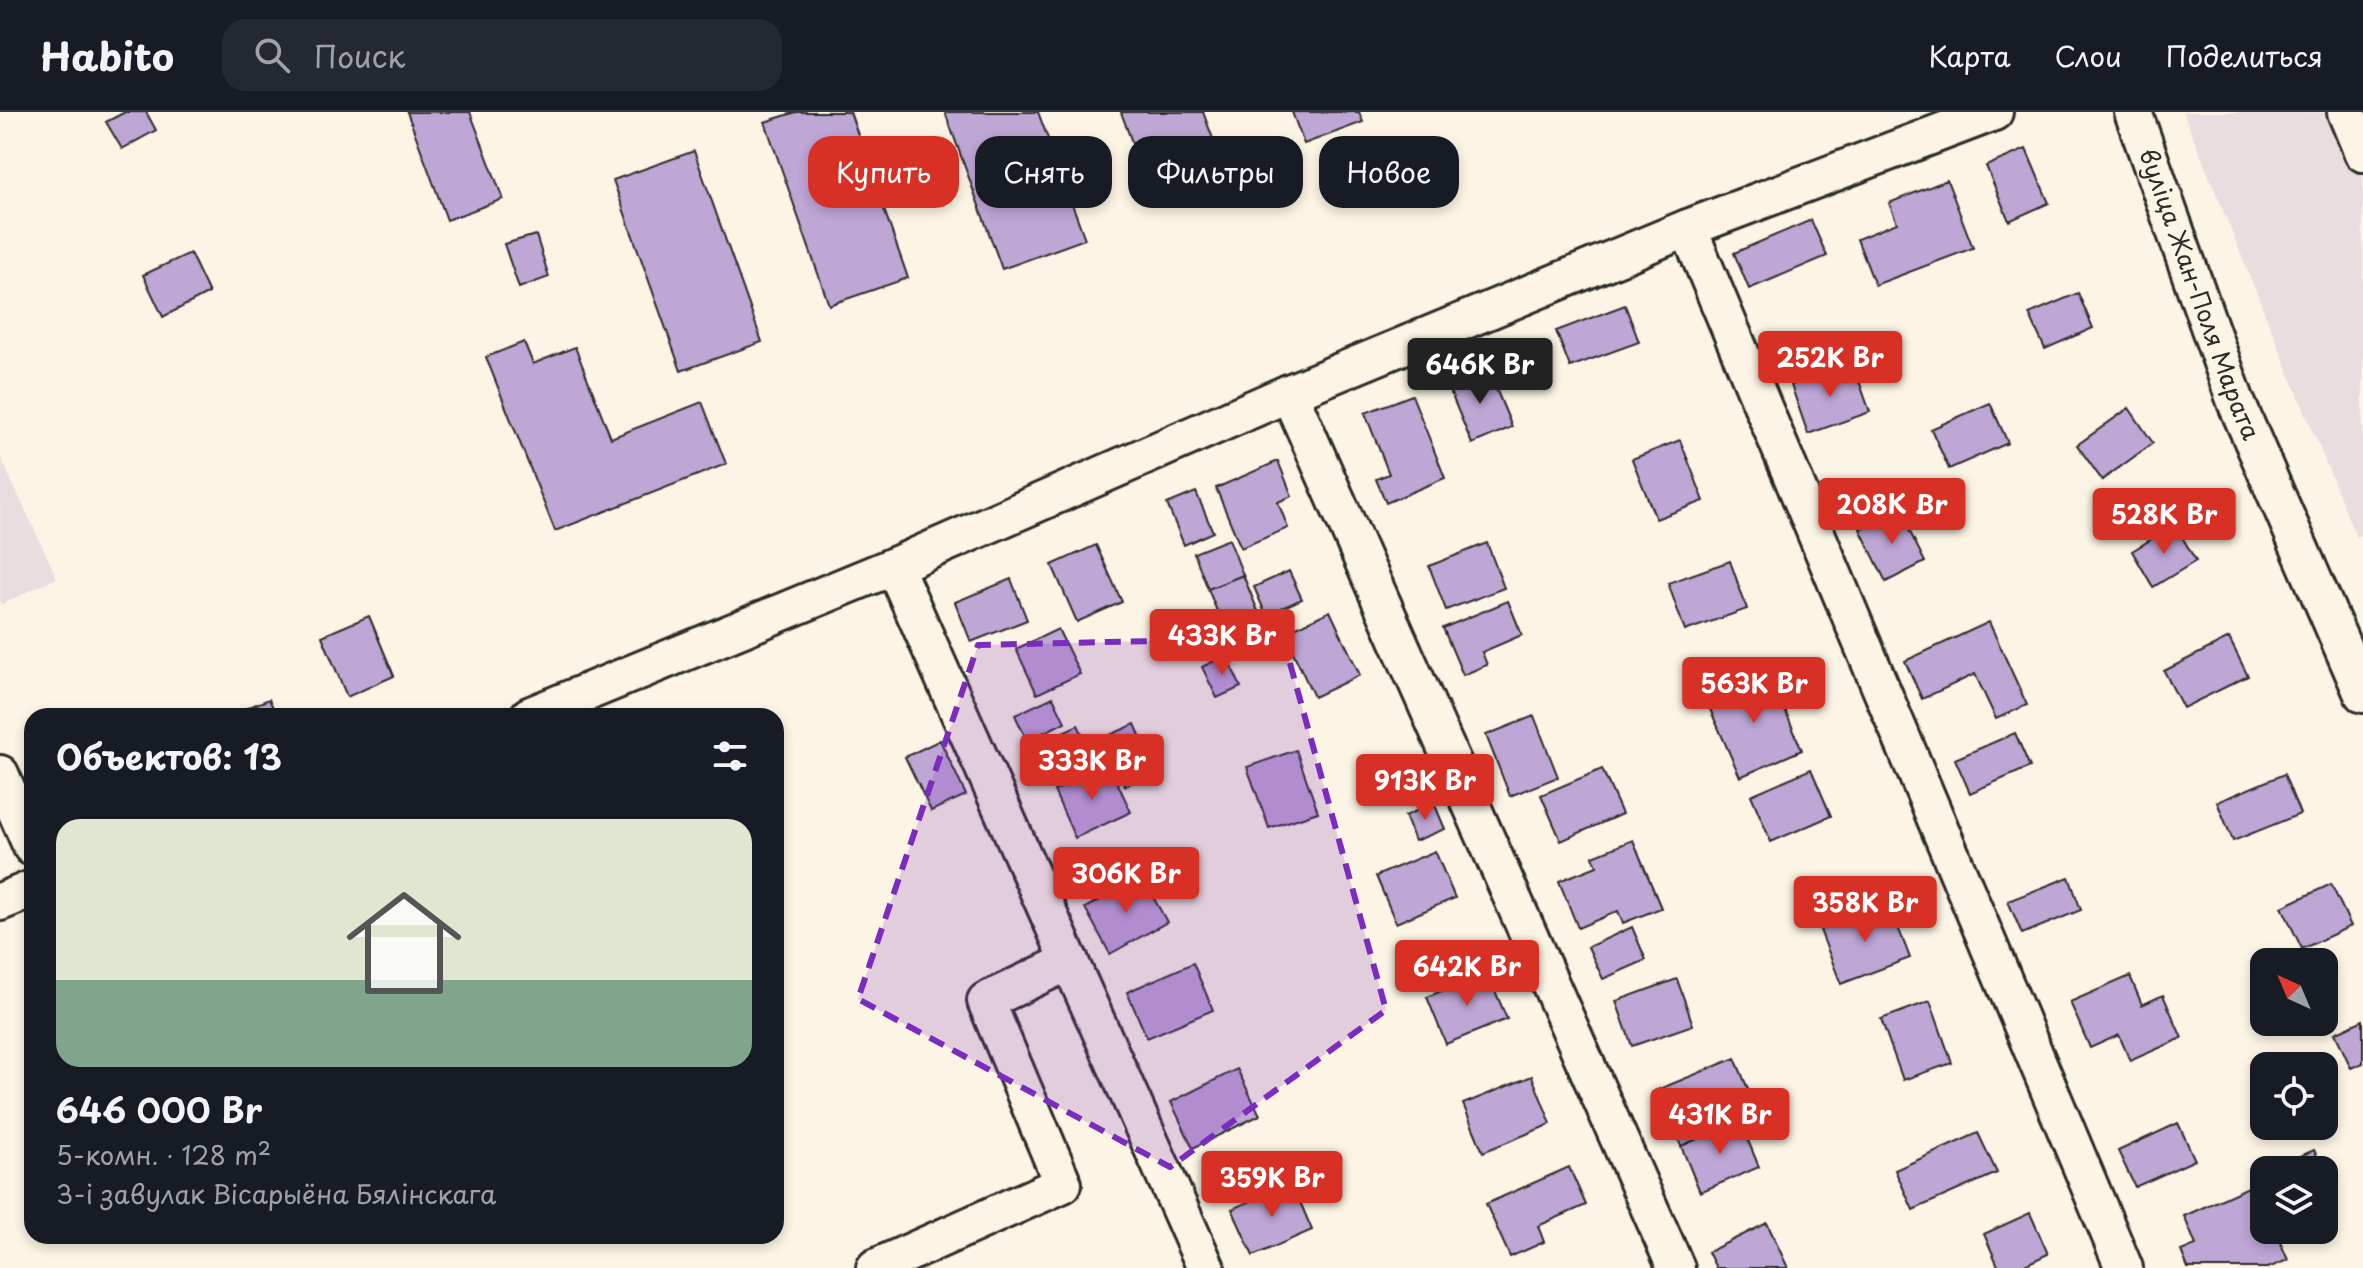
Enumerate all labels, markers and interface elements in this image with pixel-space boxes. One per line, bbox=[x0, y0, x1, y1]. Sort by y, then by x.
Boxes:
search box bbox=[222, 19, 782, 91]
text: Habito bbox=[40, 27, 174, 84]
icon: search bbox=[250, 33, 294, 77]
text: Поиск bbox=[314, 33, 405, 78]
text: Карта bbox=[1928, 34, 2011, 77]
text: Слои bbox=[2055, 34, 2122, 77]
text: Поделиться bbox=[2166, 34, 2323, 77]
chip: Купить bbox=[808, 136, 959, 208]
chip: Снять bbox=[975, 136, 1112, 208]
chip: Фильтры bbox=[1128, 136, 1303, 208]
chip: Новое bbox=[1319, 136, 1459, 208]
street label: вуліца Жан-Поля Марата bbox=[2131, 143, 2270, 445]
pin: 252K Br bbox=[1756, 331, 1904, 399]
text: 252K Br bbox=[1776, 337, 1884, 376]
pin: 646K Br bbox=[1406, 338, 1554, 406]
text: 646K Br bbox=[1426, 344, 1534, 383]
pin: 208K Br bbox=[1818, 478, 1966, 546]
text: 208K Br bbox=[1836, 484, 1948, 523]
pin: 528K Br bbox=[2090, 488, 2238, 556]
text: 528K Br bbox=[2111, 494, 2217, 533]
pin: 433K Br bbox=[1148, 609, 1296, 677]
text: 433K Br bbox=[1168, 615, 1276, 654]
pin: 563K Br bbox=[1680, 657, 1828, 725]
text: 563K Br bbox=[1700, 663, 1808, 702]
text: Объектов: 13 bbox=[56, 730, 282, 782]
icon: filters bbox=[708, 734, 752, 778]
pin: 333K Br bbox=[1018, 734, 1166, 802]
text: 333K Br bbox=[1038, 740, 1146, 779]
pin: 913K Br bbox=[1351, 754, 1499, 822]
text: 913K Br bbox=[1374, 760, 1476, 799]
pin: 306K Br bbox=[1052, 847, 1200, 915]
text: 306K Br bbox=[1071, 853, 1181, 892]
icon: home bbox=[332, 871, 476, 1015]
pin: 358K Br bbox=[1791, 876, 1939, 944]
text: 358K Br bbox=[1812, 882, 1918, 921]
pin: 642K Br bbox=[1393, 940, 1541, 1008]
text: 642K Br bbox=[1413, 946, 1521, 985]
north arrow bbox=[2250, 948, 2338, 1036]
map controls bbox=[2250, 948, 2338, 1244]
button: locate bbox=[2250, 1052, 2338, 1140]
text: 646 000 Br bbox=[56, 1083, 262, 1135]
pin: 431K Br bbox=[1646, 1088, 1794, 1156]
text: 431K Br bbox=[1668, 1094, 1772, 1133]
text: 5-комн. · 128 m² bbox=[56, 1135, 271, 1174]
pin: 359K Br bbox=[1198, 1151, 1346, 1219]
button: layers bbox=[2250, 1156, 2338, 1244]
text: 359K Br bbox=[1219, 1157, 1325, 1196]
text: 3-і завулак Вісарыёна Бялінскага bbox=[56, 1174, 496, 1213]

